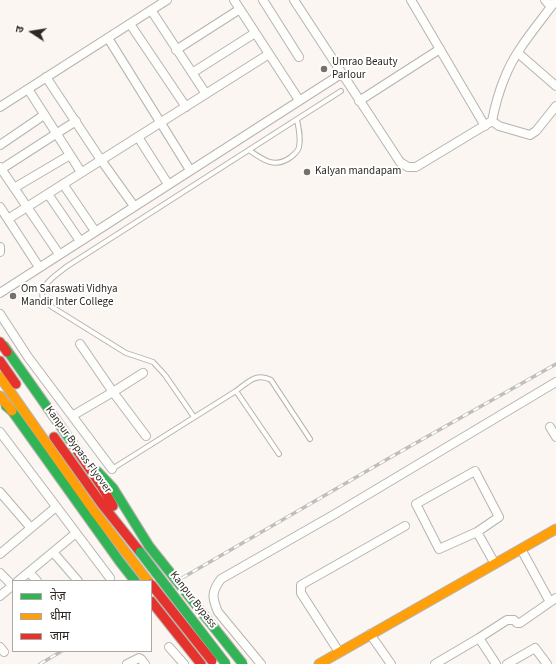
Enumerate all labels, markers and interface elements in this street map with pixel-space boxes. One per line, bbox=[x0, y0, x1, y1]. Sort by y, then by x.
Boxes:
north arrow bbox=[12, 12, 52, 52]
text: उ bbox=[12, 25, 28, 34]
place label: Umrao Beauty Parlour bbox=[332, 56, 398, 82]
marker: Umrao Beauty Parlour bbox=[319, 64, 329, 74]
place label: Kalyan mandapam bbox=[315, 165, 401, 179]
marker: Kalyan mandapam bbox=[302, 167, 312, 177]
place label: Om Saraswati Vidhya Mandir Inter College bbox=[21, 283, 117, 309]
marker: Om Saraswati Vidhya Mandir Inter College bbox=[8, 291, 18, 301]
street label: Kanpur Bypass Flyover bbox=[42, 404, 114, 496]
street label: Kanpur Bypass bbox=[167, 569, 219, 631]
legend bbox=[12, 580, 152, 652]
text: तेज़ bbox=[50, 588, 66, 605]
text: धीमा bbox=[50, 608, 71, 625]
text: जाम bbox=[50, 628, 69, 645]

